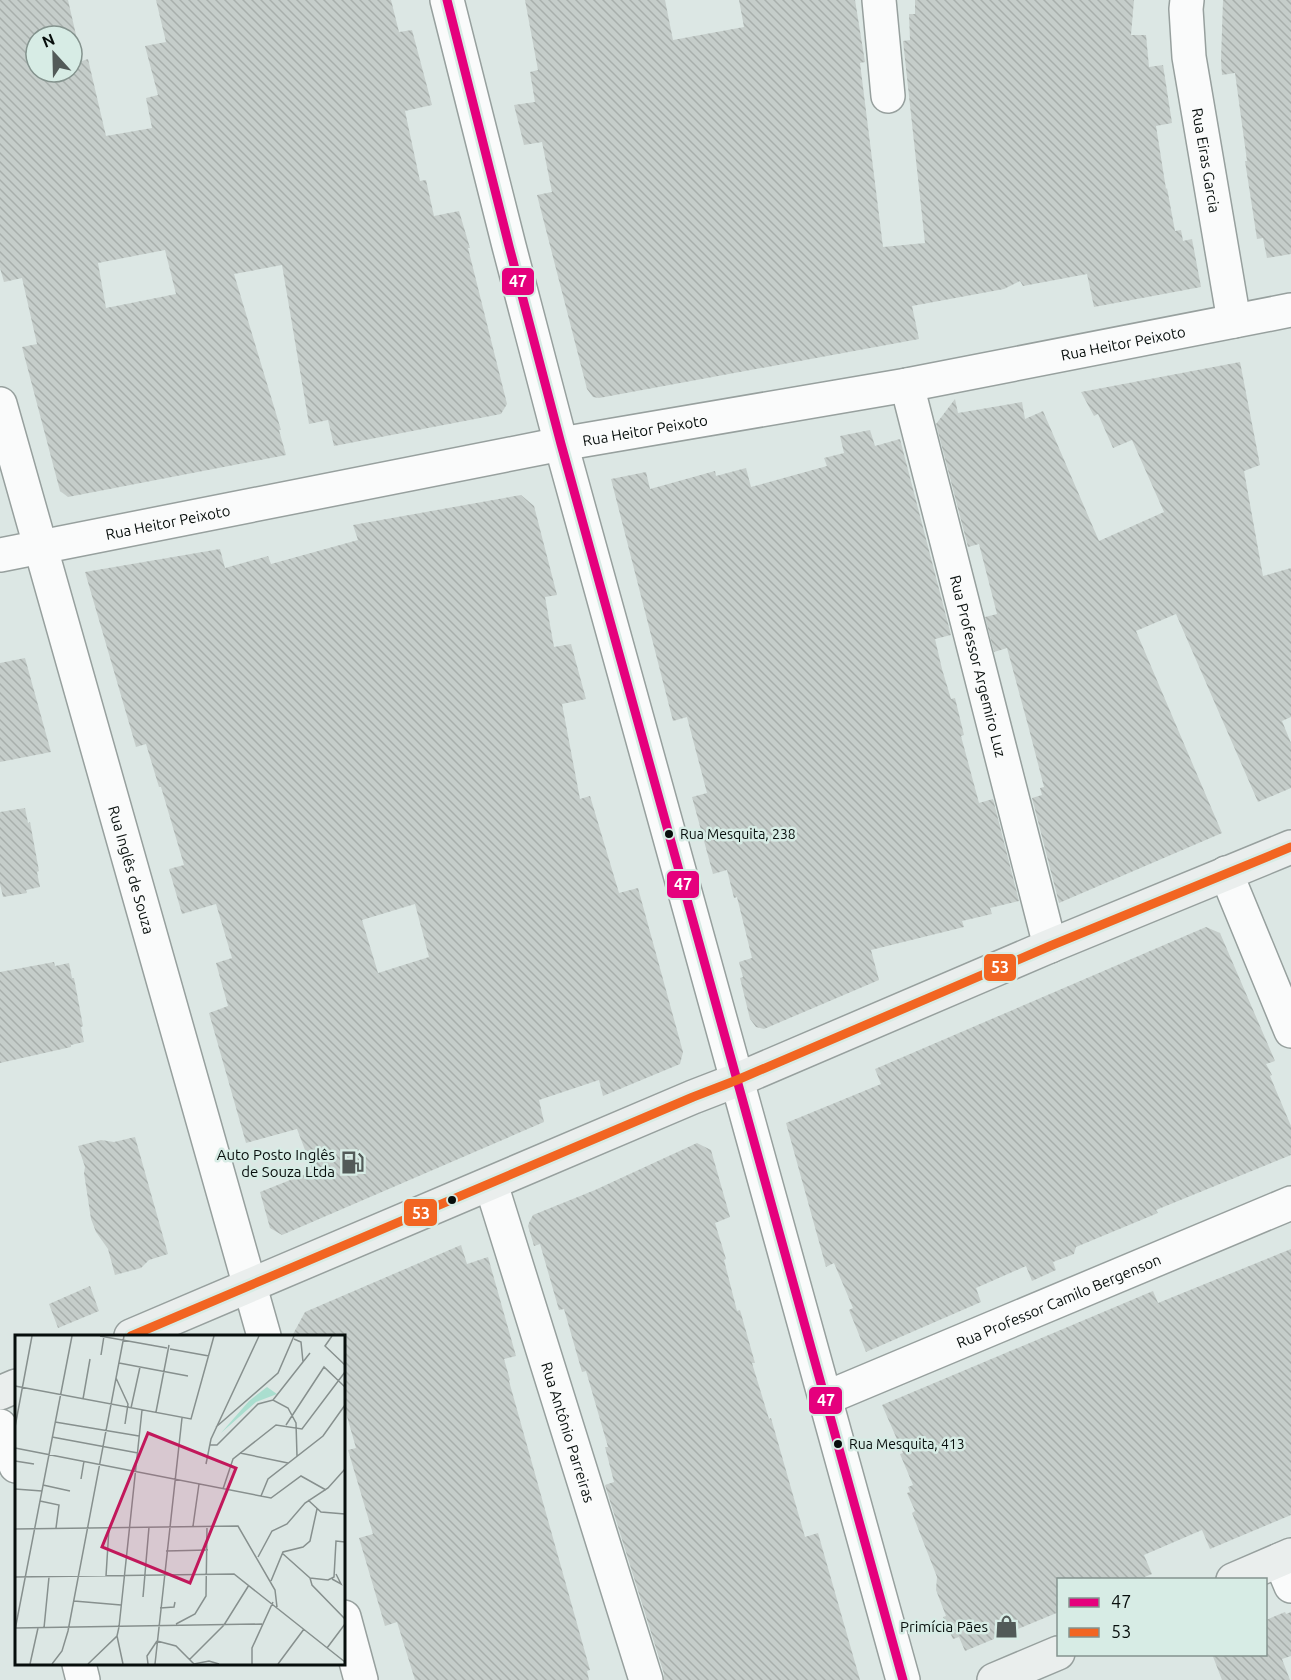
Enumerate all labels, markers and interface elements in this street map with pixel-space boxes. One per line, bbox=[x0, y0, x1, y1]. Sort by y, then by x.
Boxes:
north arrow bbox=[24, 24, 84, 84]
text: N bbox=[39, 30, 57, 51]
street label: Rua Eiras Garcia bbox=[1189, 107, 1224, 214]
line badge: 47 bbox=[501, 267, 535, 296]
text: 47 bbox=[509, 272, 527, 290]
street label: Rua Heitor Peixoto bbox=[1059, 322, 1187, 363]
street label: Rua Heitor Peixoto bbox=[581, 411, 709, 449]
street label: Rua Heitor Peixoto bbox=[104, 501, 232, 542]
street label: Rua Professor Argemiro Luz bbox=[947, 573, 1010, 759]
street label: Rua Inglês de Souza bbox=[106, 804, 158, 936]
place label: Rua Mesquita, 238 bbox=[680, 826, 796, 842]
marker: Rua Mesquita, 238 bbox=[663, 828, 675, 840]
line badge: 47 bbox=[666, 870, 700, 899]
text: 47 bbox=[674, 875, 692, 893]
line badge: 53 bbox=[983, 953, 1017, 982]
text: 53 bbox=[991, 958, 1009, 976]
place label: Auto Posto Inglês de Souza Ltda bbox=[217, 1146, 335, 1180]
fuel station icon: Auto Posto Inglês de Souza Ltda bbox=[340, 1150, 366, 1176]
unlabelled marker bbox=[446, 1194, 458, 1206]
line badge: 53 bbox=[403, 1198, 438, 1227]
text: 53 bbox=[412, 1204, 430, 1222]
street label: Rua Professor Camilo Bergenson bbox=[954, 1250, 1163, 1351]
inset map bbox=[15, 1335, 345, 1665]
street label: Rua Antônio Parreiras bbox=[539, 1360, 598, 1505]
line badge: 47 bbox=[808, 1386, 843, 1415]
text: 47 bbox=[817, 1391, 835, 1409]
place label: Rua Mesquita, 413 bbox=[849, 1436, 965, 1452]
marker: Rua Mesquita, 413 bbox=[832, 1438, 844, 1450]
legend bbox=[1057, 1578, 1267, 1656]
text: 47 bbox=[1111, 1591, 1131, 1611]
shop icon: Primícia Pães bbox=[993, 1613, 1019, 1639]
place label: Primícia Pães bbox=[900, 1618, 988, 1635]
text: 53 bbox=[1111, 1621, 1131, 1641]

